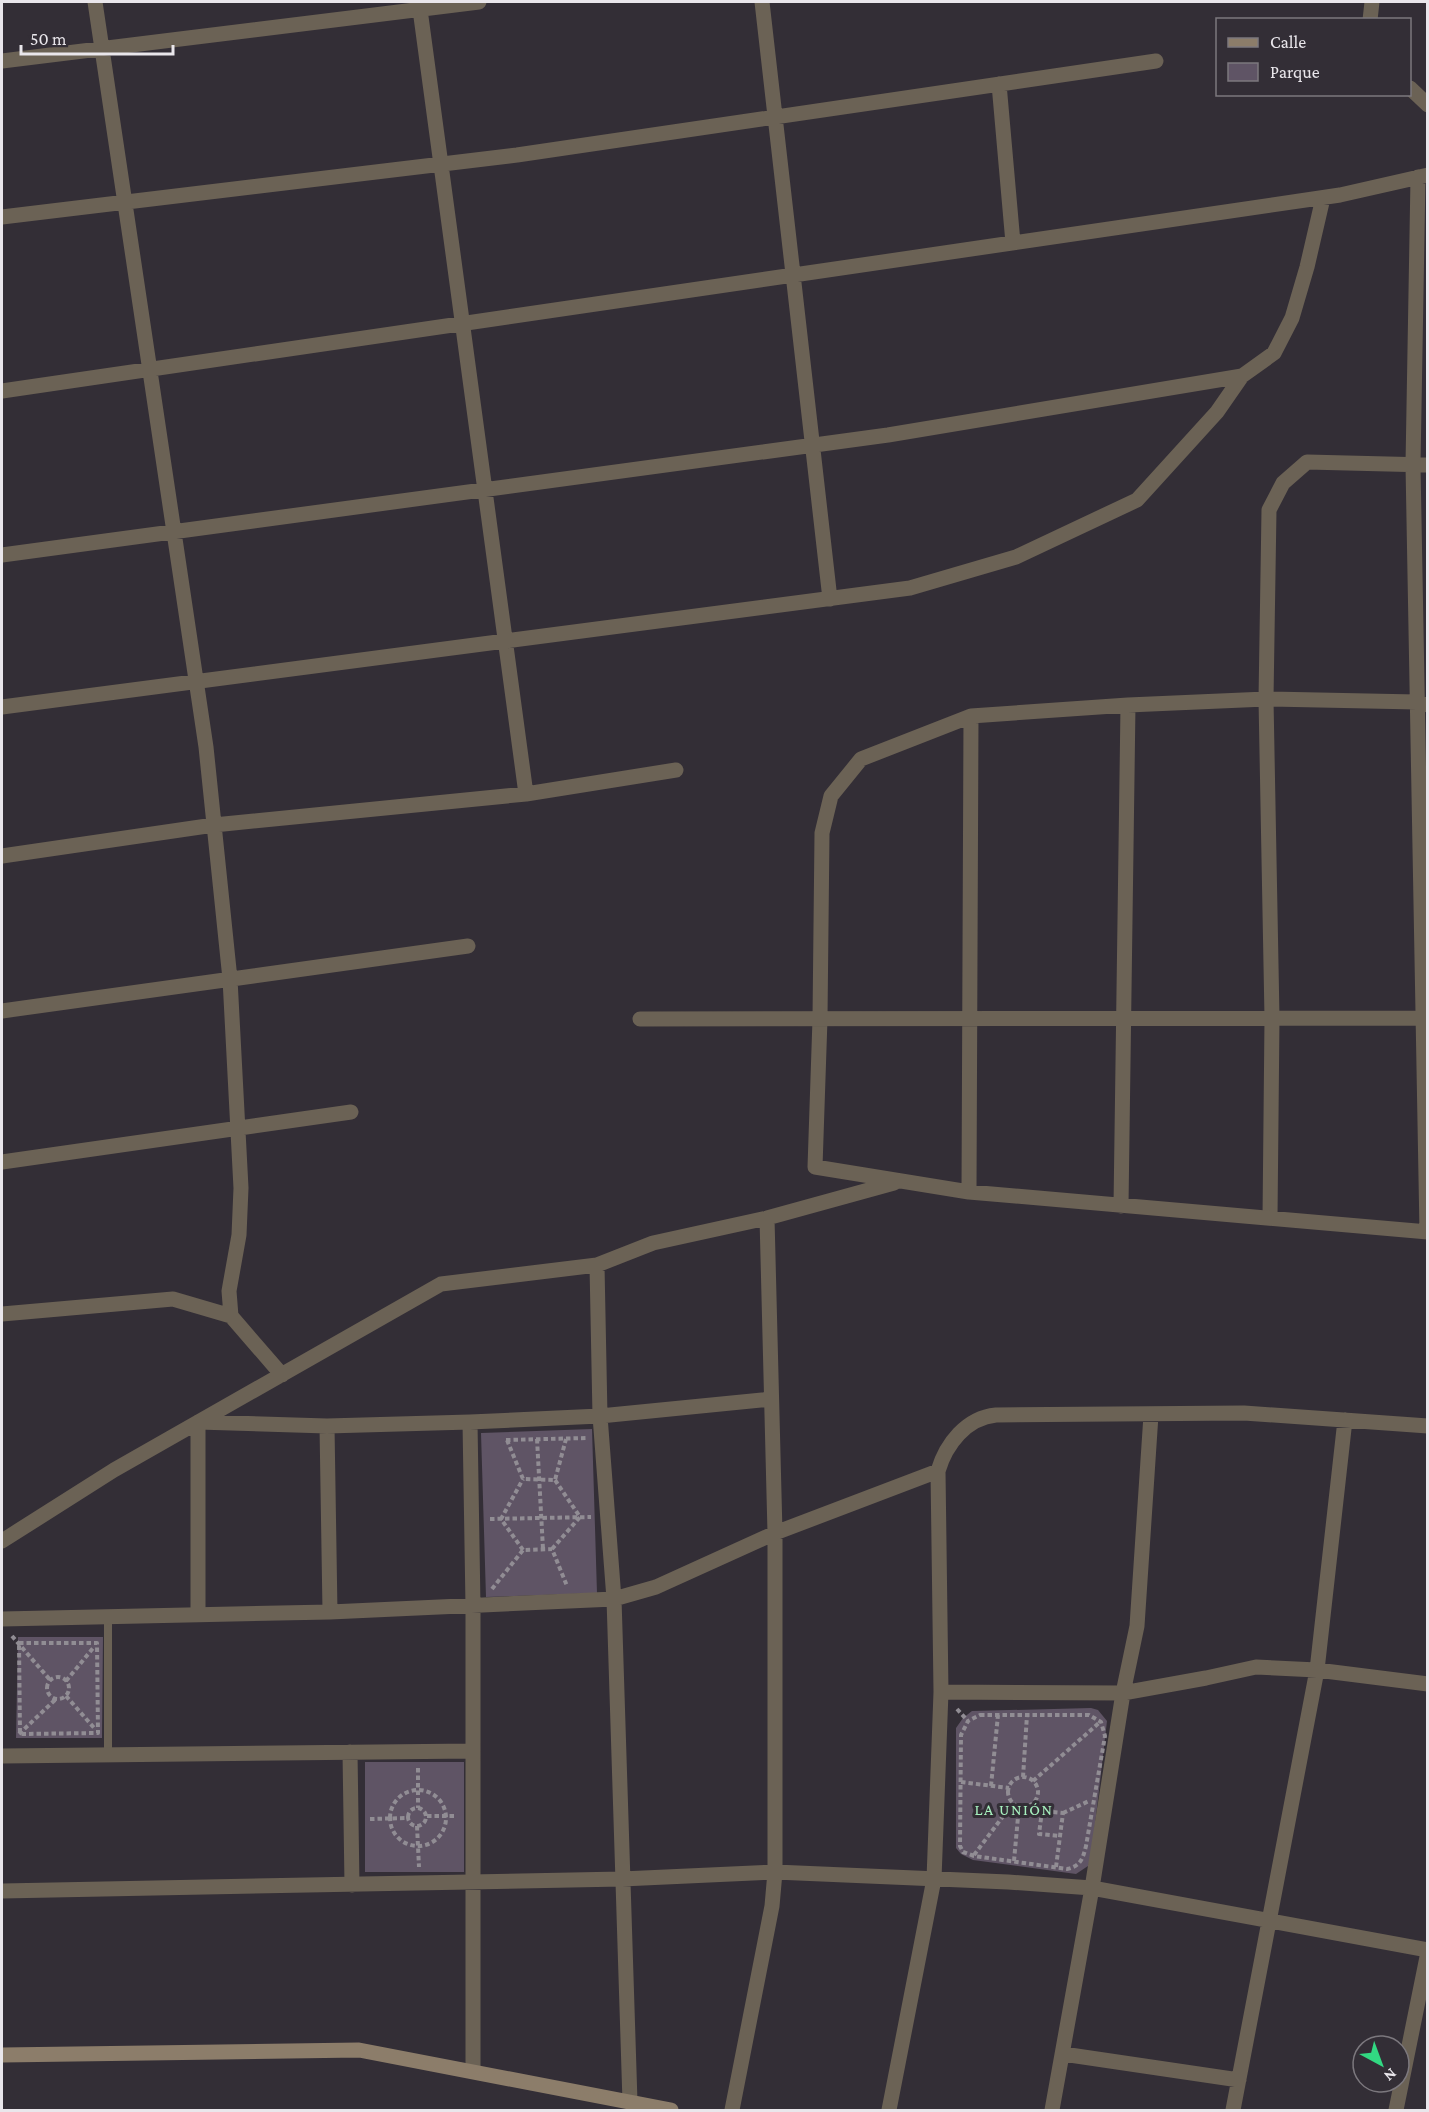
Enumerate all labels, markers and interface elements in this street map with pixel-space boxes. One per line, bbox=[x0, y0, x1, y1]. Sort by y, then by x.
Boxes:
scale bar bbox=[21, 18, 172, 56]
legend bbox=[1216, 18, 1411, 96]
text: 50 m bbox=[30, 29, 67, 49]
text: Calle bbox=[1270, 32, 1306, 52]
text: Parque bbox=[1270, 62, 1320, 82]
district label: LA UNIÓN bbox=[974, 1801, 1054, 1818]
north arrow bbox=[1351, 2034, 1411, 2094]
text: N bbox=[1381, 2065, 1400, 2085]

